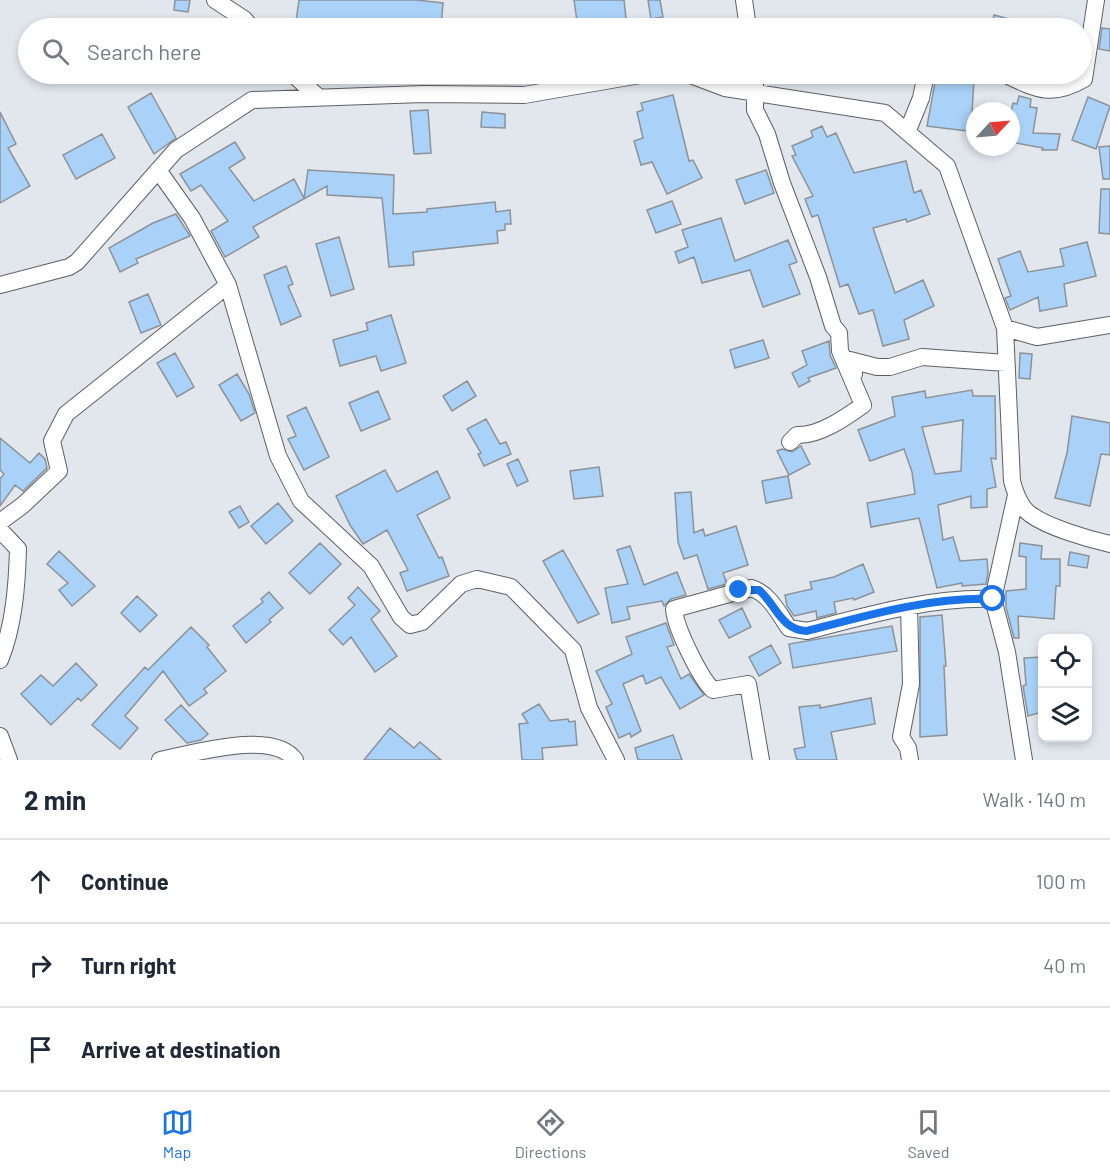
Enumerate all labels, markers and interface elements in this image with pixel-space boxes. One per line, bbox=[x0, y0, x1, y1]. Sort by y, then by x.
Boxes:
search box bbox=[18, 18, 1092, 84]
icon: search bbox=[39, 35, 72, 68]
text: Search here bbox=[87, 38, 201, 64]
north arrow bbox=[966, 102, 1020, 156]
route end bbox=[725, 576, 751, 602]
route start bbox=[979, 585, 1005, 611]
map controls bbox=[1038, 634, 1092, 742]
button: locate bbox=[1038, 634, 1092, 688]
button: layers bbox=[1038, 688, 1092, 742]
text: 2 min bbox=[24, 784, 86, 815]
text: Walk · 140 m bbox=[982, 787, 1086, 811]
icon: ahead bbox=[24, 865, 57, 898]
text: Continue bbox=[81, 868, 169, 894]
text: 100 m bbox=[1036, 869, 1086, 893]
icon: right bbox=[24, 949, 57, 982]
text: Turn right bbox=[81, 952, 176, 978]
text: 40 m bbox=[1043, 953, 1086, 977]
icon: arrive bbox=[24, 1033, 57, 1066]
text: Arrive at destination bbox=[81, 1036, 280, 1062]
tab: Map bbox=[161, 1106, 194, 1161]
tab: Directions bbox=[515, 1106, 586, 1161]
tab: Saved bbox=[907, 1106, 949, 1161]

